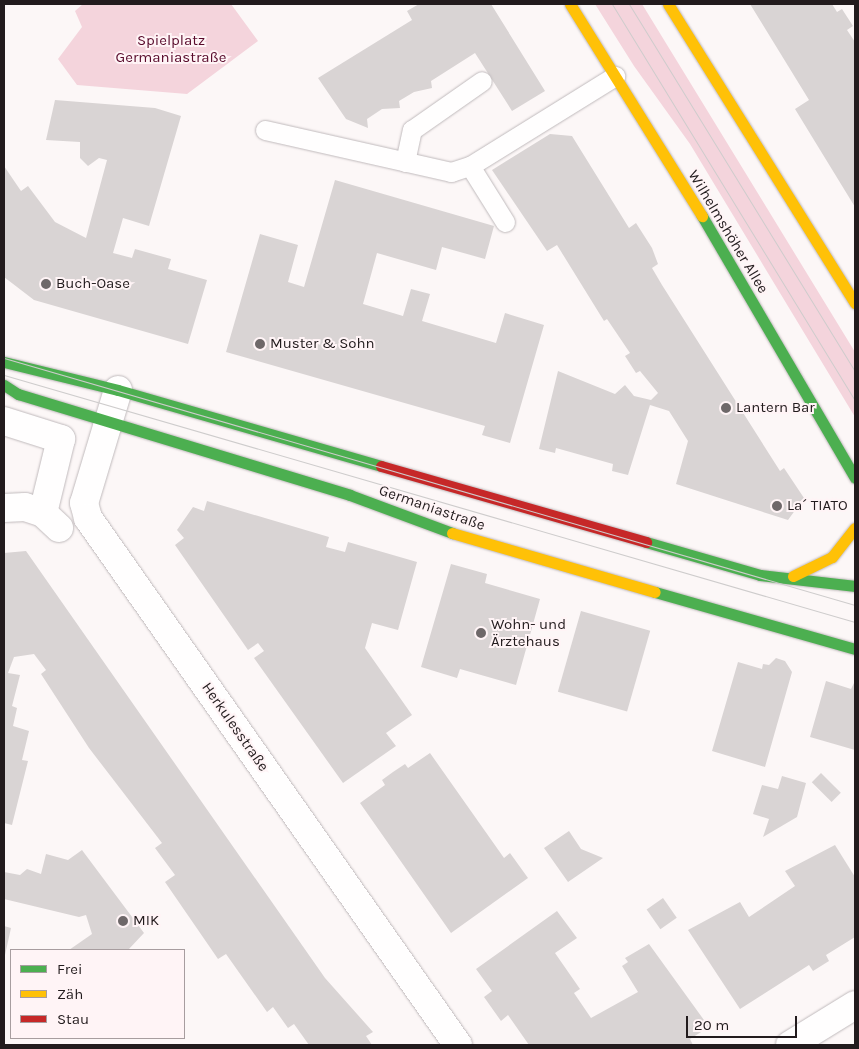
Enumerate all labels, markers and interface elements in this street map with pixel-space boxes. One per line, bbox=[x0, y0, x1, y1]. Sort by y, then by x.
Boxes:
park label: Spielplatz Germaniastraße bbox=[116, 31, 226, 66]
street label: Wilhelmshöher Allee bbox=[684, 167, 772, 297]
place label: Buch-Oase bbox=[56, 275, 130, 293]
marker: Buch-Oase bbox=[40, 278, 52, 290]
place label: Muster & Sohn bbox=[270, 335, 375, 353]
marker: Muster & Sohn bbox=[254, 338, 266, 350]
place label: Lantern Bar bbox=[736, 399, 815, 417]
marker: Lantern Bar bbox=[720, 402, 732, 414]
street label: Germaniastraße bbox=[377, 481, 487, 535]
place label: La´ TIATO bbox=[787, 497, 848, 515]
marker: La´ TIATO bbox=[771, 500, 783, 512]
place label: Wohn- und Ärztehaus bbox=[491, 615, 566, 650]
marker: Wohn- und Ärztehaus bbox=[475, 627, 487, 639]
street label: Herkulesstraße bbox=[198, 679, 272, 775]
place label: MIK bbox=[133, 912, 159, 930]
marker: MIK bbox=[117, 915, 129, 927]
legend bbox=[10, 949, 185, 1039]
text: Frei bbox=[57, 960, 82, 978]
text: Zäh bbox=[57, 985, 83, 1003]
scale bar bbox=[689, 1006, 800, 1038]
text: Stau bbox=[57, 1010, 89, 1028]
text: 20 m bbox=[694, 1016, 729, 1034]

